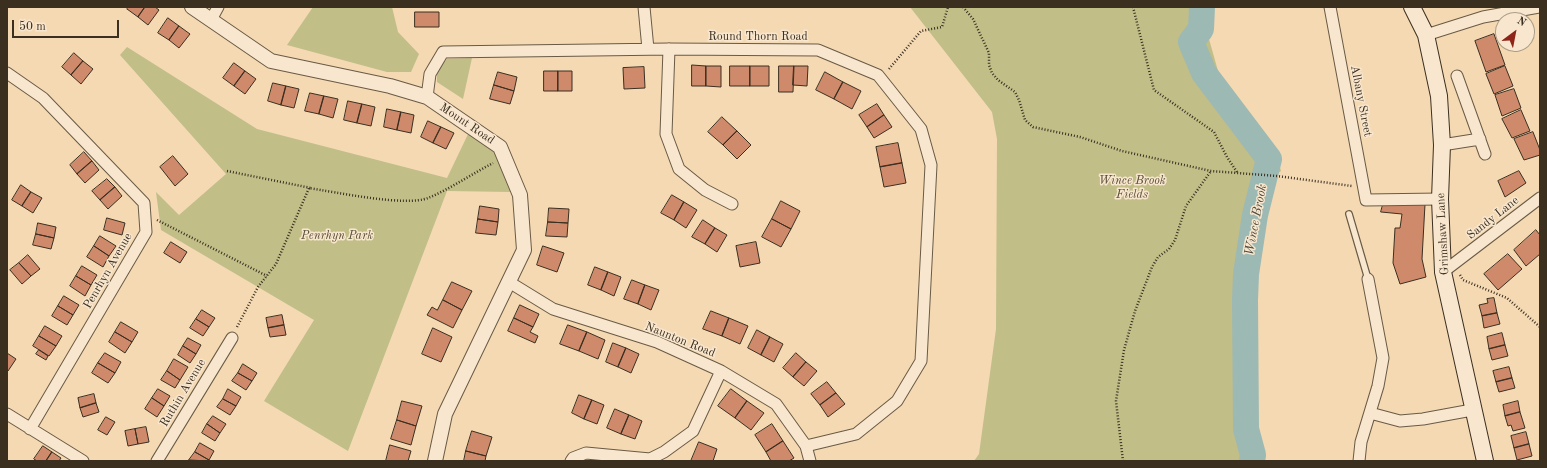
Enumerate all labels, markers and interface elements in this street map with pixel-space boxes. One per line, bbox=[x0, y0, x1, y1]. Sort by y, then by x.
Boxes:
scale bar bbox=[14, 12, 121, 38]
north arrow bbox=[1495, 12, 1535, 52]
text: N bbox=[1515, 15, 1528, 29]
text: 50 m bbox=[19, 21, 46, 33]
street label: Round Thorn Road bbox=[708, 30, 808, 44]
street label: Albany Street bbox=[1347, 64, 1375, 138]
street label: Mount Road bbox=[437, 100, 497, 148]
park label: Wince Brook Fields bbox=[1098, 174, 1166, 202]
water label: Wince Brook bbox=[1241, 183, 1271, 257]
street label: Grimshaw Lane bbox=[1434, 193, 1452, 275]
street label: Sandy Lane bbox=[1464, 193, 1522, 243]
park label: Penrhyn Park bbox=[301, 229, 373, 243]
street label: Penrhyn Avenue bbox=[80, 230, 136, 312]
street label: Naunton Road bbox=[643, 319, 717, 361]
street label: Ruthin Avenue bbox=[157, 356, 209, 430]

